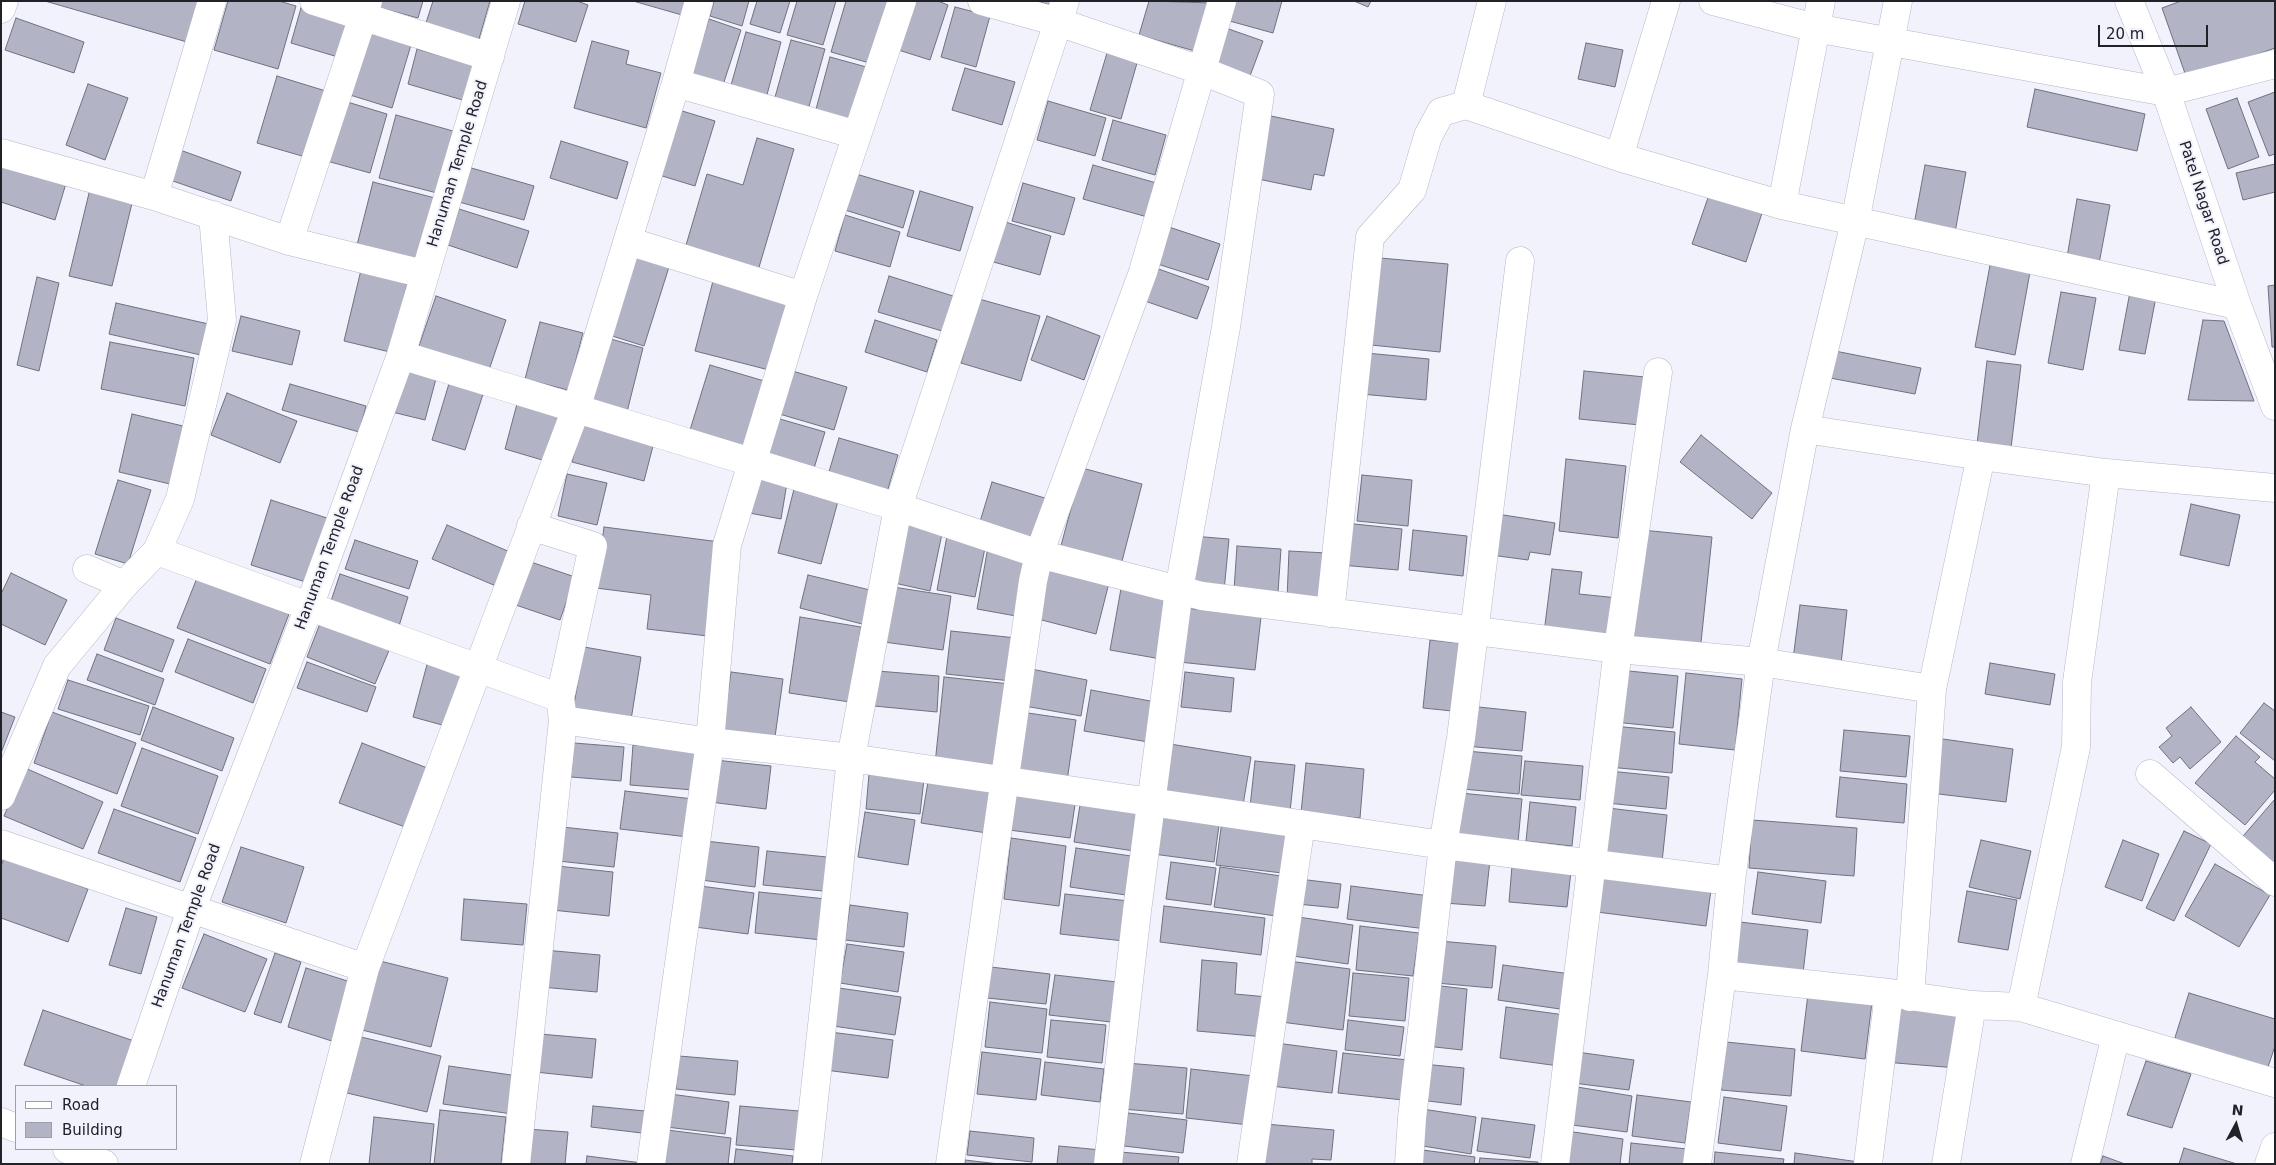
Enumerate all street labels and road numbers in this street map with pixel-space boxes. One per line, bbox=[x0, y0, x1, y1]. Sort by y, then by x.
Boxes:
street label: Hanuman Temple Road bbox=[424, 78, 492, 250]
street label: Patel Nagar Road bbox=[2174, 139, 2232, 267]
street label: Hanuman Temple Road bbox=[292, 463, 368, 633]
street label: Hanuman Temple Road bbox=[149, 841, 225, 1011]

